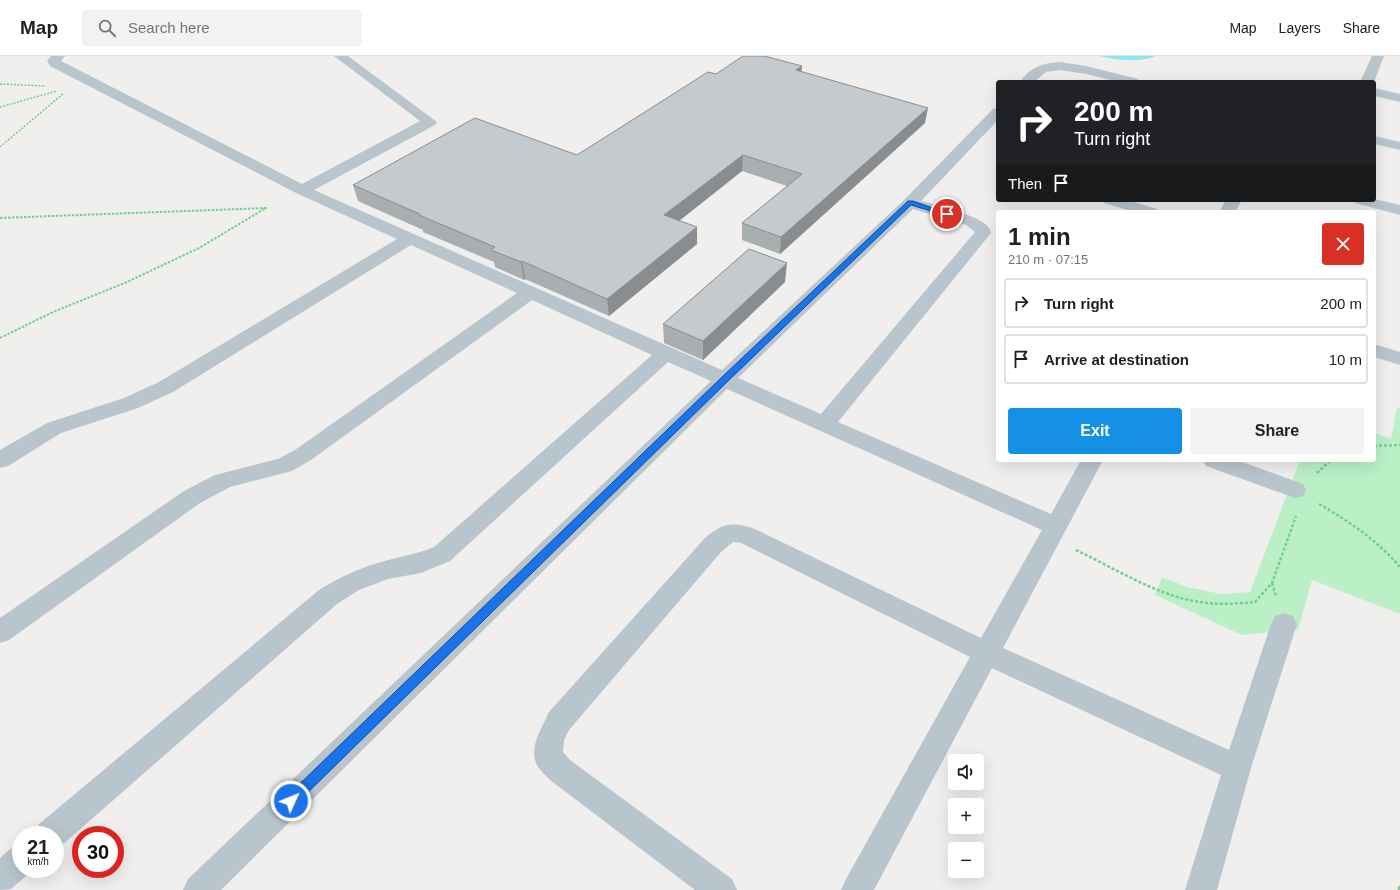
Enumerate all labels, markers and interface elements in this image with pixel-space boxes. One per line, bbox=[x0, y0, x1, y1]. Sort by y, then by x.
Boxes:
search box bbox=[82, 10, 362, 46]
text: Map bbox=[20, 17, 58, 38]
icon: search bbox=[96, 17, 118, 39]
text: Search here bbox=[128, 19, 210, 36]
text: Map bbox=[1229, 20, 1257, 36]
text: Layers bbox=[1279, 20, 1321, 36]
text: Share bbox=[1343, 20, 1380, 36]
icon: right bbox=[1008, 96, 1060, 148]
text: 200 m bbox=[1074, 96, 1153, 127]
text: Turn right bbox=[1074, 129, 1150, 149]
icon: arrive bbox=[1050, 172, 1072, 194]
text: Then bbox=[1008, 175, 1042, 192]
pin bbox=[930, 197, 964, 231]
icon: arrive bbox=[936, 203, 958, 225]
text: 1 min bbox=[1008, 223, 1071, 250]
button: close bbox=[1322, 223, 1364, 265]
text: 210 m · 07:15 bbox=[1008, 252, 1088, 267]
icon: right bbox=[1010, 292, 1032, 314]
text: Turn right bbox=[1044, 295, 1114, 312]
text: 200 m bbox=[1320, 295, 1362, 312]
icon: arrive bbox=[1010, 348, 1032, 370]
text: Arrive at destination bbox=[1044, 351, 1189, 368]
text: 10 m bbox=[1329, 351, 1362, 368]
button: Exit bbox=[1008, 408, 1182, 454]
button: Share bbox=[1190, 408, 1364, 454]
map controls bbox=[948, 754, 984, 878]
button: sound bbox=[948, 754, 984, 790]
position arrow bbox=[270, 780, 312, 822]
button: + bbox=[948, 798, 984, 834]
speed limit sign: 30 bbox=[72, 826, 124, 878]
text: 21 bbox=[27, 836, 49, 858]
button: − bbox=[948, 842, 984, 878]
text: km/h bbox=[27, 856, 49, 867]

